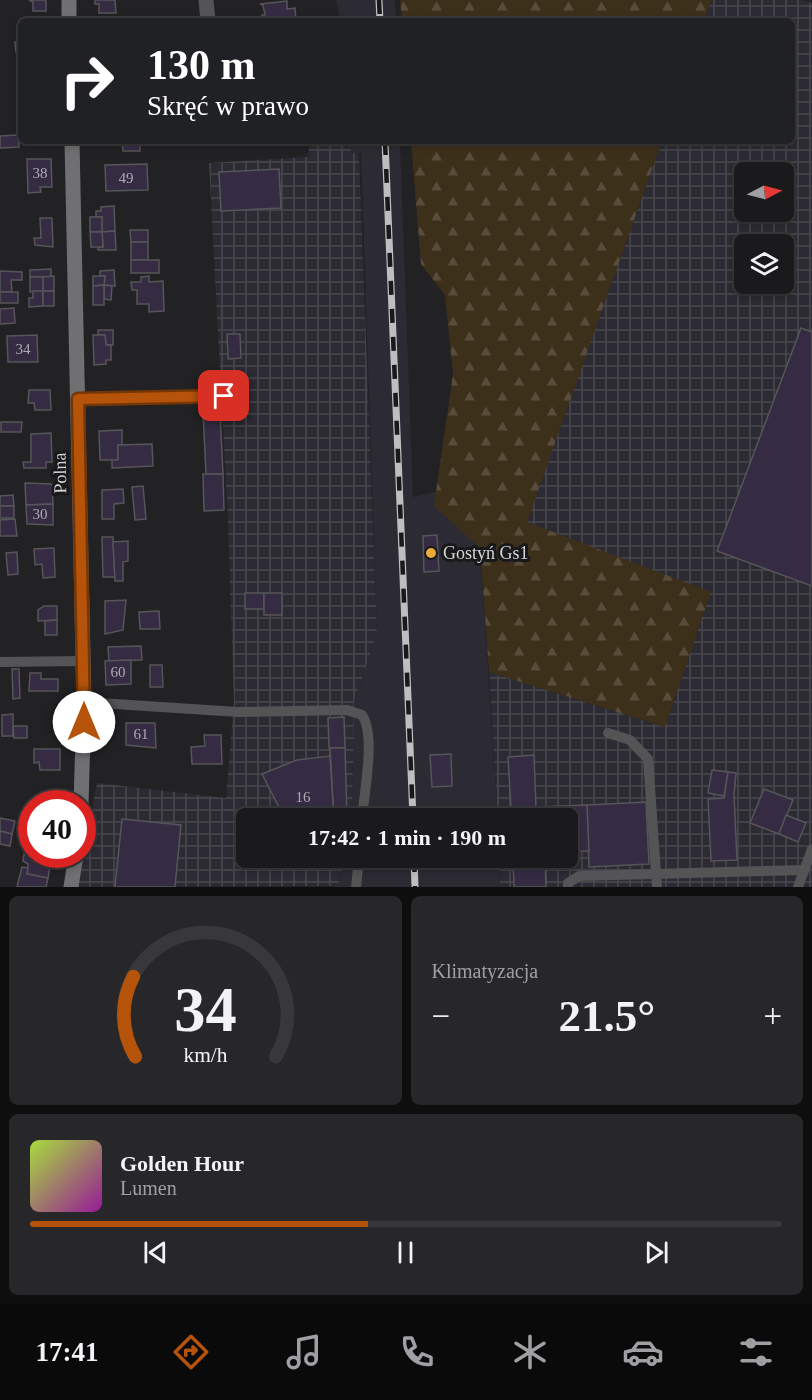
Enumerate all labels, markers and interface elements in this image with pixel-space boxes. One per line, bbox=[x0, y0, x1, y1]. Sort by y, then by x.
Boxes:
icon: right bbox=[48, 42, 126, 120]
text: 130 m bbox=[147, 42, 256, 88]
text: Skręć w prawo bbox=[147, 91, 309, 121]
north arrow bbox=[734, 162, 794, 222]
map controls bbox=[734, 162, 794, 294]
house number: 38 bbox=[33, 165, 48, 181]
house number: 49 bbox=[119, 170, 134, 186]
button: layers bbox=[734, 234, 794, 294]
house number: 34 bbox=[16, 341, 31, 357]
pin bbox=[198, 370, 249, 421]
icon: arrive bbox=[207, 379, 240, 412]
street label: Polna bbox=[50, 452, 70, 494]
house number: 30 bbox=[33, 506, 48, 522]
place label: Gostyń Gs1 bbox=[443, 543, 529, 563]
marker: Gostyń Gs1 bbox=[424, 546, 438, 560]
house number: 60 bbox=[111, 664, 126, 680]
position arrow bbox=[52, 690, 116, 754]
house number: 61 bbox=[134, 726, 149, 742]
house number: 16 bbox=[296, 789, 311, 805]
speed limit sign: 40 bbox=[18, 790, 96, 868]
text: 17:42 · 1 min · 190 m bbox=[308, 825, 506, 850]
text: Klimatyzacja bbox=[432, 960, 538, 982]
text: 34 bbox=[174, 975, 236, 1044]
text: 21.5° bbox=[558, 991, 655, 1041]
text: − bbox=[432, 998, 450, 1034]
text: + bbox=[763, 998, 782, 1034]
text: km/h bbox=[183, 1044, 228, 1068]
text: Golden Hour bbox=[120, 1151, 244, 1176]
text: Lumen bbox=[120, 1177, 177, 1199]
icon: previous bbox=[139, 1236, 172, 1269]
icon: pause bbox=[389, 1236, 422, 1269]
icon: next bbox=[640, 1236, 673, 1269]
icon: directions bbox=[170, 1331, 212, 1373]
icon: music bbox=[283, 1331, 325, 1373]
icon: phone bbox=[396, 1331, 438, 1373]
icon: climate bbox=[509, 1331, 551, 1373]
icon: car bbox=[622, 1331, 664, 1373]
icon: filters bbox=[735, 1331, 777, 1373]
text: 17:41 bbox=[36, 1337, 99, 1367]

